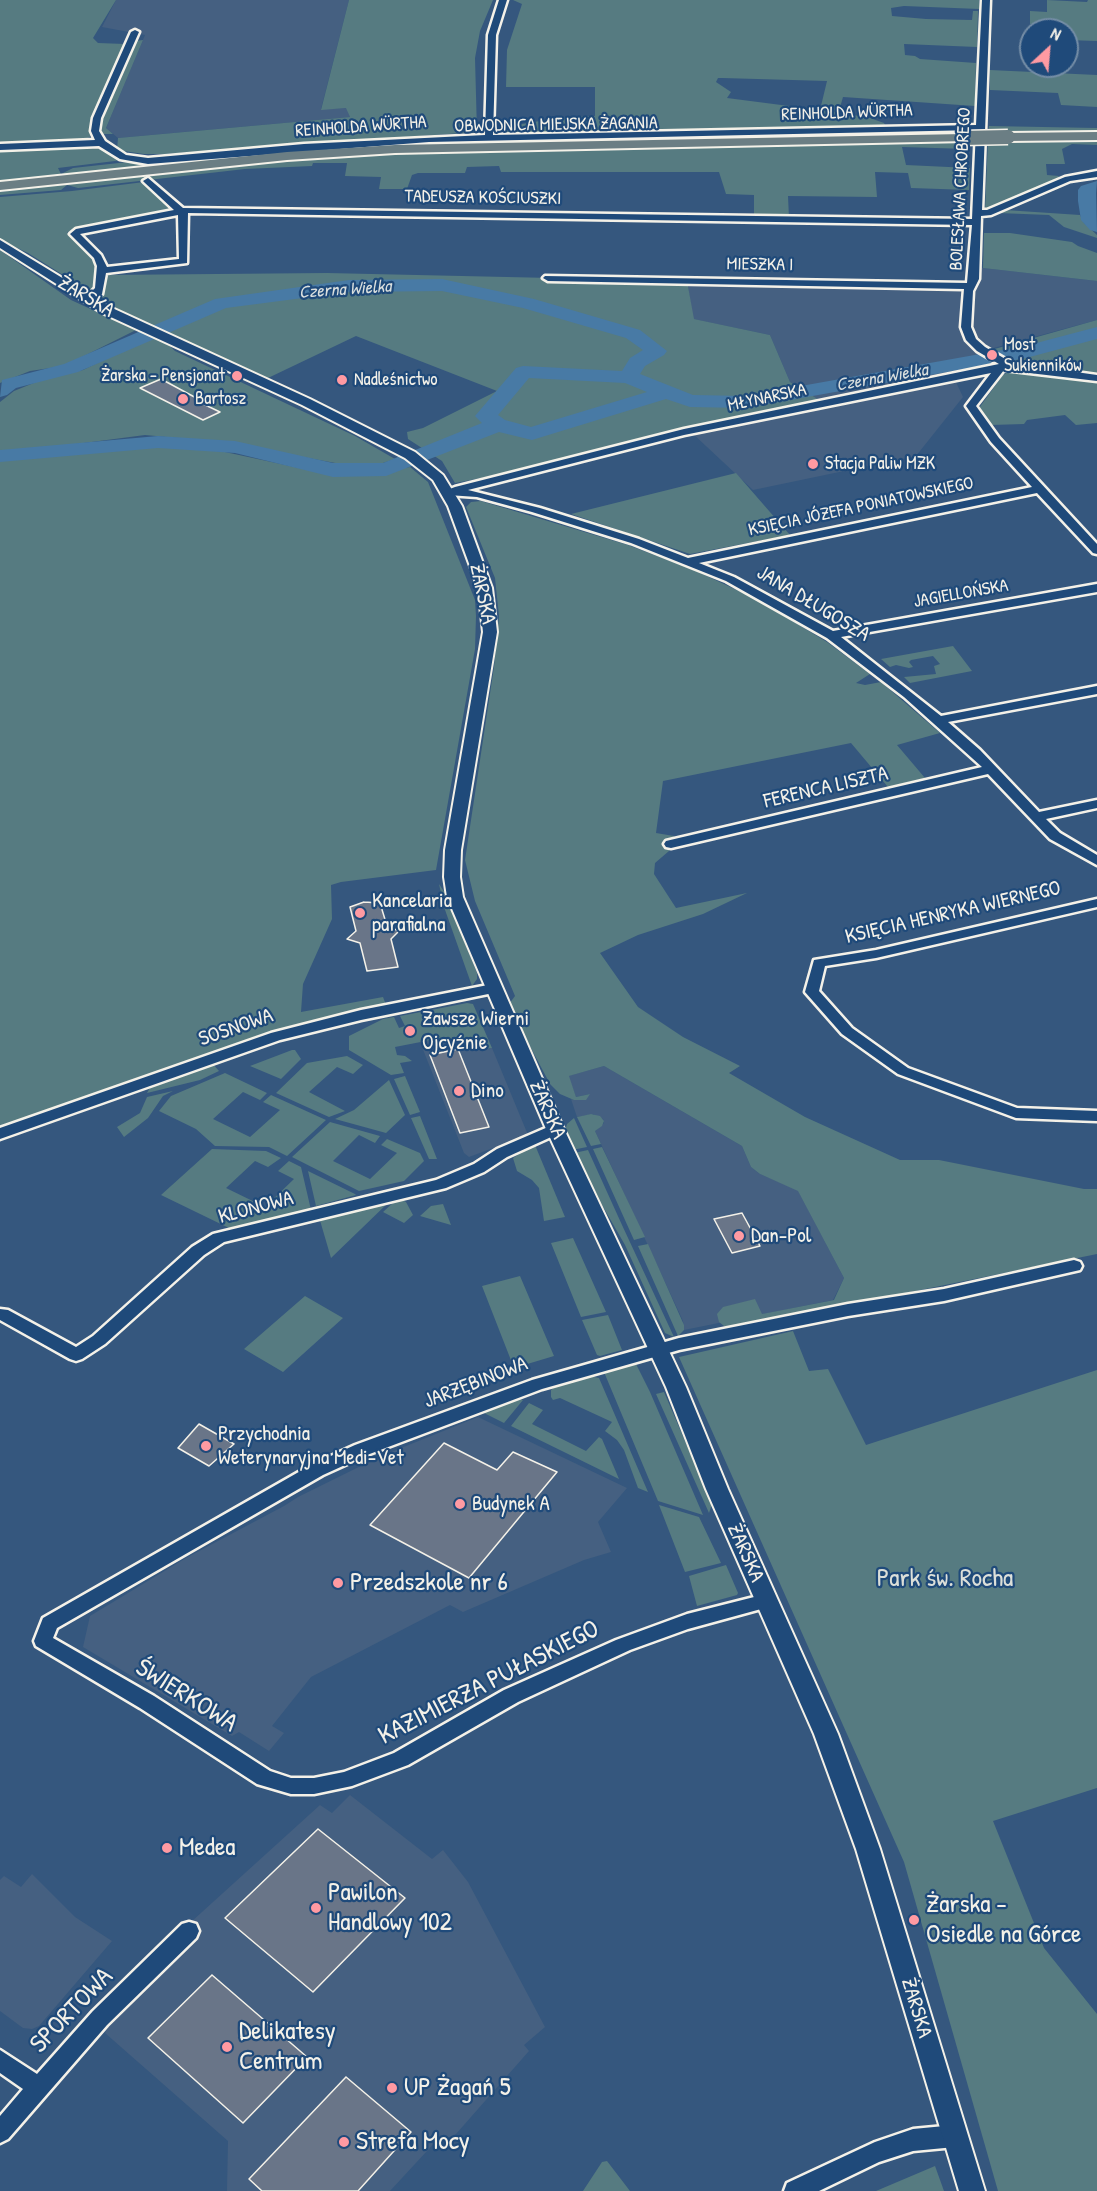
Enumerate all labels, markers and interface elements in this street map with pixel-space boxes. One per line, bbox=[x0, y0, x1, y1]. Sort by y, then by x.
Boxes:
north arrow bbox=[1019, 18, 1079, 78]
text: N bbox=[1047, 22, 1065, 45]
street label: REINHOLDA WÜRTHA bbox=[781, 100, 913, 126]
street label: BOLESŁAWA CHROBREGO bbox=[946, 107, 976, 271]
street label: REINHOLDA WÜRTHA bbox=[295, 112, 427, 142]
street label: OBWODNICA MIEJSKA ŻAGANIA bbox=[454, 112, 658, 138]
street label: TADEUSZA KOŚCIUSZKI bbox=[405, 186, 561, 210]
street label: MIESZKA I bbox=[726, 254, 794, 276]
street label: ŻARSKA bbox=[53, 270, 119, 324]
water label: Czerna Wielka bbox=[298, 276, 392, 304]
place label: Most Sukienników bbox=[1004, 334, 1081, 376]
marker: Most Sukienników bbox=[985, 348, 999, 362]
water label: Czerna Wielka bbox=[835, 359, 929, 397]
place label: Żarska - Pensjonat bbox=[101, 365, 225, 387]
marker: Żarska - Pensjonat bbox=[230, 369, 244, 383]
place label: Nadleśnictwo bbox=[354, 369, 437, 391]
marker: Nadleśnictwo bbox=[335, 373, 349, 387]
street label: MŁYNARSKA bbox=[726, 379, 808, 417]
place label: Bartosz bbox=[195, 388, 246, 410]
marker: Bartosz bbox=[176, 392, 190, 406]
place label: Stacja Paliw MZK bbox=[825, 453, 935, 475]
marker: Stacja Paliw MZK bbox=[806, 457, 820, 471]
street label: KSIĘCIA JÓZEFA PONIATOWSKIEGO bbox=[746, 473, 976, 541]
street label: JANA DŁUGOSZA bbox=[752, 560, 874, 648]
street label: ŻARSKA bbox=[463, 561, 501, 627]
street label: JAGIELLOŃSKA bbox=[912, 575, 1010, 613]
street label: FERENCA LISZTA bbox=[761, 761, 891, 815]
street label: KSIĘCIA HENRYKA WIERNEGO bbox=[843, 876, 1063, 950]
place label: Kancelaria parafialna bbox=[372, 888, 452, 938]
marker: Kancelaria parafialna bbox=[353, 906, 367, 920]
street label: SOSNOWA bbox=[196, 1004, 276, 1052]
place label: Zawsze Wierni Ojcyźnie bbox=[422, 1006, 529, 1056]
marker: Zawsze Wierni Ojcyźnie bbox=[403, 1024, 417, 1038]
street label: ŻARSKA bbox=[523, 1077, 571, 1143]
place label: Dino bbox=[471, 1078, 504, 1104]
marker: Dino bbox=[452, 1084, 466, 1098]
street label: KLONOWA bbox=[216, 1186, 296, 1230]
place label: Dan-Pol bbox=[751, 1223, 811, 1249]
marker: Dan-Pol bbox=[732, 1229, 746, 1243]
street label: JARZĘBINOWA bbox=[421, 1352, 531, 1414]
place label: Przychodnia Weterynaryjna Medi-Vet bbox=[218, 1421, 404, 1471]
marker: Przychodnia Weterynaryjna Medi-Vet bbox=[199, 1439, 213, 1453]
place label: Budynek A bbox=[472, 1491, 550, 1517]
marker: Budynek A bbox=[453, 1497, 467, 1511]
street label: ŻARSKA bbox=[721, 1520, 769, 1586]
park label: Park św. Rocha bbox=[877, 1563, 1013, 1595]
place label: Przedszkole nr 6 bbox=[350, 1567, 508, 1599]
marker: Przedszkole nr 6 bbox=[331, 1576, 345, 1590]
street label: KAZIMIERZA PUŁASKIEGO bbox=[373, 1614, 605, 1752]
street label: ŚWIERKOWA bbox=[129, 1653, 243, 1739]
place label: Medea bbox=[179, 1832, 235, 1864]
marker: Medea bbox=[160, 1841, 174, 1855]
place label: Pawilon Handlowy 102 bbox=[328, 1877, 452, 1938]
place label: Żarska - Osiedle na Górce bbox=[926, 1889, 1081, 1950]
marker: Pawilon Handlowy 102 bbox=[309, 1901, 323, 1915]
marker: Żarska - Osiedle na Górce bbox=[907, 1913, 921, 1927]
street label: SPORTOWA bbox=[24, 1962, 120, 2060]
street label: ŻARSKA bbox=[895, 1975, 937, 2041]
place label: Delikatesy Centrum bbox=[239, 2016, 336, 2078]
marker: Delikatesy Centrum bbox=[220, 2040, 234, 2054]
place label: UP Żagań 5 bbox=[404, 2072, 511, 2104]
marker: UP Żagań 5 bbox=[385, 2081, 399, 2095]
place label: Strefa Mocy bbox=[356, 2126, 470, 2158]
marker: Strefa Mocy bbox=[337, 2135, 351, 2149]

